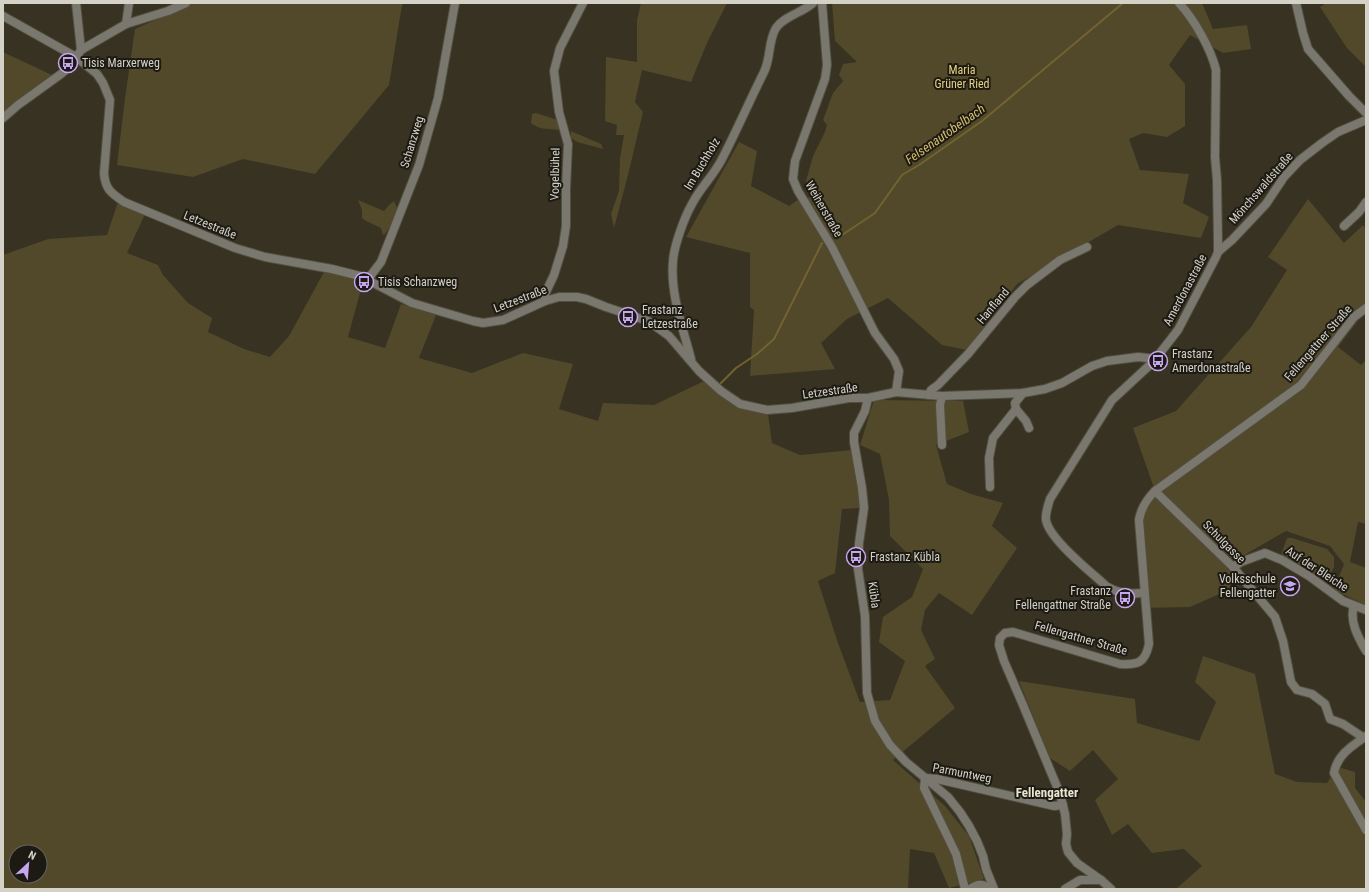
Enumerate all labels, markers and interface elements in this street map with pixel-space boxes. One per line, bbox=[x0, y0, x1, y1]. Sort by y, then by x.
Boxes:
bus stop icon: Tisis Marxerweg bbox=[57, 52, 79, 74]
place label: Tisis Marxerweg bbox=[82, 56, 160, 70]
park label: Maria Grüner Ried bbox=[934, 63, 990, 91]
water label: Felsenautobelbach bbox=[902, 101, 988, 167]
street label: Schanzweg bbox=[397, 114, 427, 170]
street label: Im Buchholz bbox=[681, 135, 723, 193]
street label: Vogelbühel bbox=[548, 148, 562, 200]
street label: Mönchswaldstraße bbox=[1226, 149, 1296, 227]
street label: Weiherstraße bbox=[802, 178, 846, 240]
street label: Letzestraße bbox=[182, 208, 239, 242]
street label: Amerdonastraße bbox=[1160, 252, 1210, 328]
bus stop icon: Tisis Schanzweg bbox=[353, 271, 375, 293]
place label: Tisis Schanzweg bbox=[378, 275, 457, 289]
street label: Letzestraße bbox=[491, 282, 549, 316]
street label: Hanfland bbox=[974, 285, 1012, 327]
street label: Fellengattner Straße bbox=[1281, 302, 1355, 384]
place label: Frastanz Letzestraße bbox=[642, 303, 698, 331]
bus stop icon: Frastanz Letzestraße bbox=[617, 306, 639, 328]
place label: Frastanz Amerdonastraße bbox=[1172, 347, 1251, 375]
bus stop icon: Frastanz Amerdonastraße bbox=[1147, 350, 1169, 372]
street label: Letzestraße bbox=[801, 380, 859, 402]
street label: Schulgasse bbox=[1200, 518, 1248, 566]
street label: Auf der Bleiche bbox=[1283, 544, 1351, 595]
bus stop icon: Frastanz Kübla bbox=[845, 546, 867, 568]
place label: Frastanz Kübla bbox=[870, 550, 940, 564]
place label: Volksschule Fellengatter bbox=[1219, 572, 1276, 600]
school or university icon: Volksschule Fellengatter bbox=[1279, 575, 1301, 597]
street label: Kübla bbox=[865, 581, 883, 609]
place label: Frastanz Fellengattner Straße bbox=[1015, 584, 1111, 612]
bus stop icon: Frastanz Fellengattner Straße bbox=[1114, 587, 1136, 609]
street label: Fellengattner Straße bbox=[1033, 618, 1129, 658]
street label: Parmuntweg bbox=[931, 760, 993, 786]
district label: Fellengatter bbox=[1016, 785, 1079, 800]
north arrow bbox=[8, 844, 48, 884]
text: N bbox=[26, 848, 38, 863]

